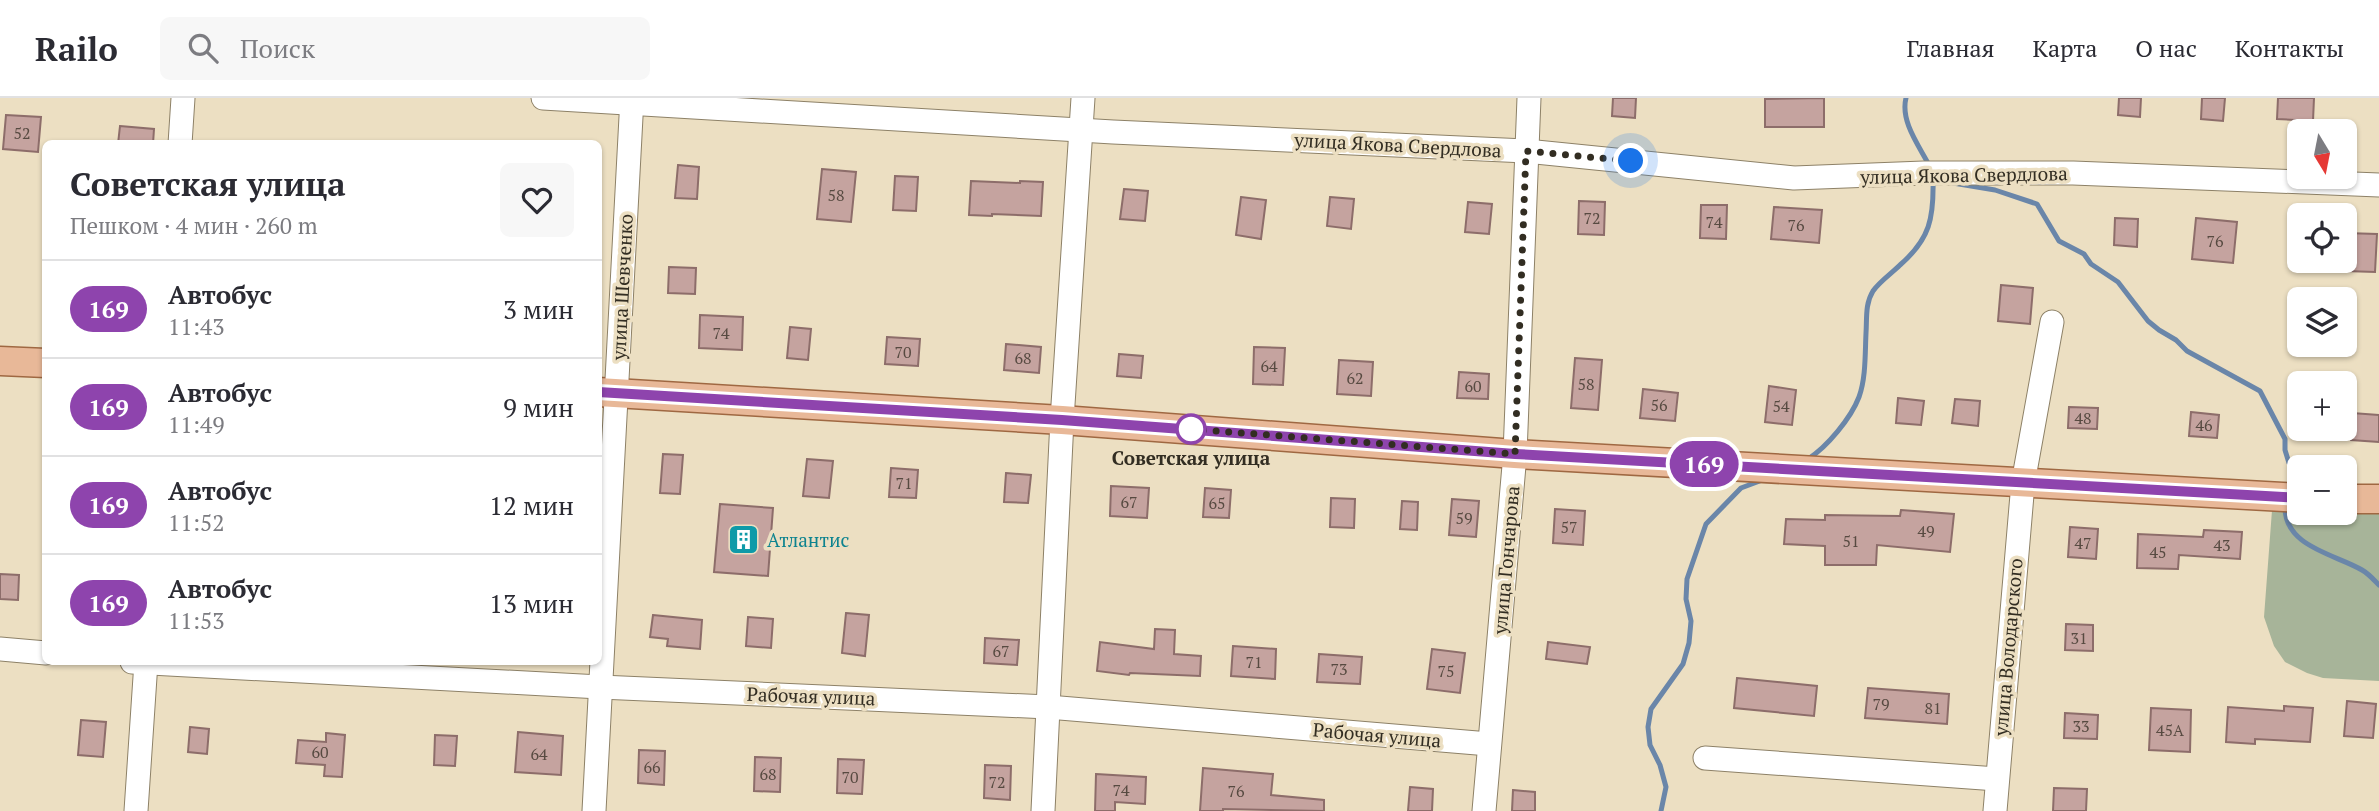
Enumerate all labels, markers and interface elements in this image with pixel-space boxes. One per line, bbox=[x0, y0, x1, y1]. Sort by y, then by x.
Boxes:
search box bbox=[160, 17, 650, 80]
text: Railo bbox=[35, 27, 118, 70]
icon: search bbox=[184, 29, 222, 67]
text: Поиск bbox=[240, 31, 315, 65]
text: Главная bbox=[1906, 32, 1994, 64]
text: Карта bbox=[2032, 32, 2097, 64]
text: О нас bbox=[2135, 32, 2197, 64]
text: Контакты bbox=[2235, 32, 2344, 64]
north arrow bbox=[2287, 119, 2357, 189]
map controls bbox=[2287, 119, 2357, 525]
house number: 52 bbox=[13, 122, 31, 144]
street label: улица Якова Свердлова bbox=[1293, 127, 1503, 162]
your location bbox=[1613, 143, 1648, 178]
street label: улица Якова Свердлова bbox=[1859, 160, 2068, 189]
text: Советская улица bbox=[70, 162, 346, 205]
button: heart bbox=[500, 163, 574, 237]
house number: 58 bbox=[827, 184, 845, 206]
button: locate bbox=[2287, 203, 2357, 273]
house number: 72 bbox=[1583, 207, 1601, 229]
text: Пешком · 4 мин · 260 m bbox=[70, 210, 317, 241]
house number: 74 bbox=[1705, 211, 1723, 233]
street label: улица Шевченко bbox=[605, 213, 638, 362]
house number: 76 bbox=[1787, 214, 1805, 236]
house number: 76 bbox=[2206, 230, 2224, 252]
text: Автобус bbox=[168, 277, 272, 311]
button: layers bbox=[2287, 287, 2357, 357]
text: 3 мин bbox=[503, 292, 574, 326]
text: 169 bbox=[88, 293, 129, 325]
text: 11:43 bbox=[168, 311, 225, 342]
house number: 74 bbox=[712, 322, 730, 344]
house number: 70 bbox=[894, 341, 912, 363]
house number: 68 bbox=[1014, 347, 1032, 369]
house number: 64 bbox=[1260, 355, 1278, 377]
house number: 62 bbox=[1346, 367, 1364, 389]
button: + bbox=[2287, 371, 2357, 441]
house number: 58 bbox=[1577, 373, 1595, 395]
text: Автобус bbox=[168, 375, 272, 409]
house number: 60 bbox=[1464, 375, 1482, 397]
text: 9 мин bbox=[503, 390, 574, 424]
text: 169 bbox=[88, 391, 129, 423]
house number: 56 bbox=[1650, 394, 1668, 416]
house number: 54 bbox=[1772, 395, 1790, 417]
house number: 48 bbox=[2074, 407, 2092, 429]
text: 11:49 bbox=[168, 409, 225, 440]
marker: Советская улица bbox=[1176, 414, 1206, 444]
house number: 46 bbox=[2195, 414, 2213, 436]
line badge: 169 bbox=[1664, 441, 1744, 487]
place label: Советская улица bbox=[1112, 445, 1271, 470]
text: 169 bbox=[1684, 448, 1724, 480]
button: − bbox=[2287, 455, 2357, 525]
house number: 71 bbox=[895, 472, 913, 494]
text: Автобус bbox=[168, 473, 272, 507]
street label: улица Гончарова bbox=[1486, 484, 1524, 636]
text: 12 мин bbox=[489, 488, 574, 522]
text: 169 bbox=[88, 489, 129, 521]
house number: 67 bbox=[1120, 491, 1138, 513]
house number: 65 bbox=[1208, 492, 1226, 514]
text: 11:52 bbox=[168, 507, 225, 538]
house number: 59 bbox=[1455, 507, 1473, 529]
house number: 57 bbox=[1560, 516, 1578, 538]
house number: 49 bbox=[1917, 520, 1935, 542]
building icon: Атлантис bbox=[727, 523, 761, 557]
place label: Атлантис bbox=[767, 527, 850, 552]
house number: 51 bbox=[1842, 530, 1860, 552]
house number: 47 bbox=[2074, 532, 2092, 554]
house number: 43 bbox=[2213, 534, 2231, 556]
house number: 45 bbox=[2149, 541, 2167, 563]
street label: улица Володарского bbox=[1987, 557, 2028, 738]
text: Автобус bbox=[168, 571, 272, 605]
text: 13 мин bbox=[489, 586, 574, 620]
text: 169 bbox=[88, 587, 129, 619]
text: 11:53 bbox=[168, 605, 225, 636]
house number: 31 bbox=[2070, 627, 2088, 649]
house number: 67 bbox=[992, 640, 1010, 662]
house number: 71 bbox=[1245, 651, 1263, 673]
house number: 73 bbox=[1330, 658, 1348, 680]
house number: 75 bbox=[1437, 660, 1455, 682]
street label: Рабочая улица bbox=[746, 681, 876, 710]
house number: 79 bbox=[1872, 693, 1890, 715]
house number: 81 bbox=[1924, 697, 1942, 719]
house number: 33 bbox=[2072, 715, 2090, 737]
street label: Рабочая улица bbox=[1312, 716, 1443, 753]
house number: 45А bbox=[2156, 719, 2184, 741]
house number: 60 bbox=[311, 741, 329, 763]
house number: 64 bbox=[530, 743, 548, 765]
house number: 66 bbox=[643, 756, 661, 778]
house number: 68 bbox=[759, 763, 777, 785]
house number: 70 bbox=[841, 766, 859, 788]
house number: 72 bbox=[988, 771, 1006, 793]
house number: 74 bbox=[1112, 779, 1130, 801]
house number: 76 bbox=[1227, 780, 1245, 802]

